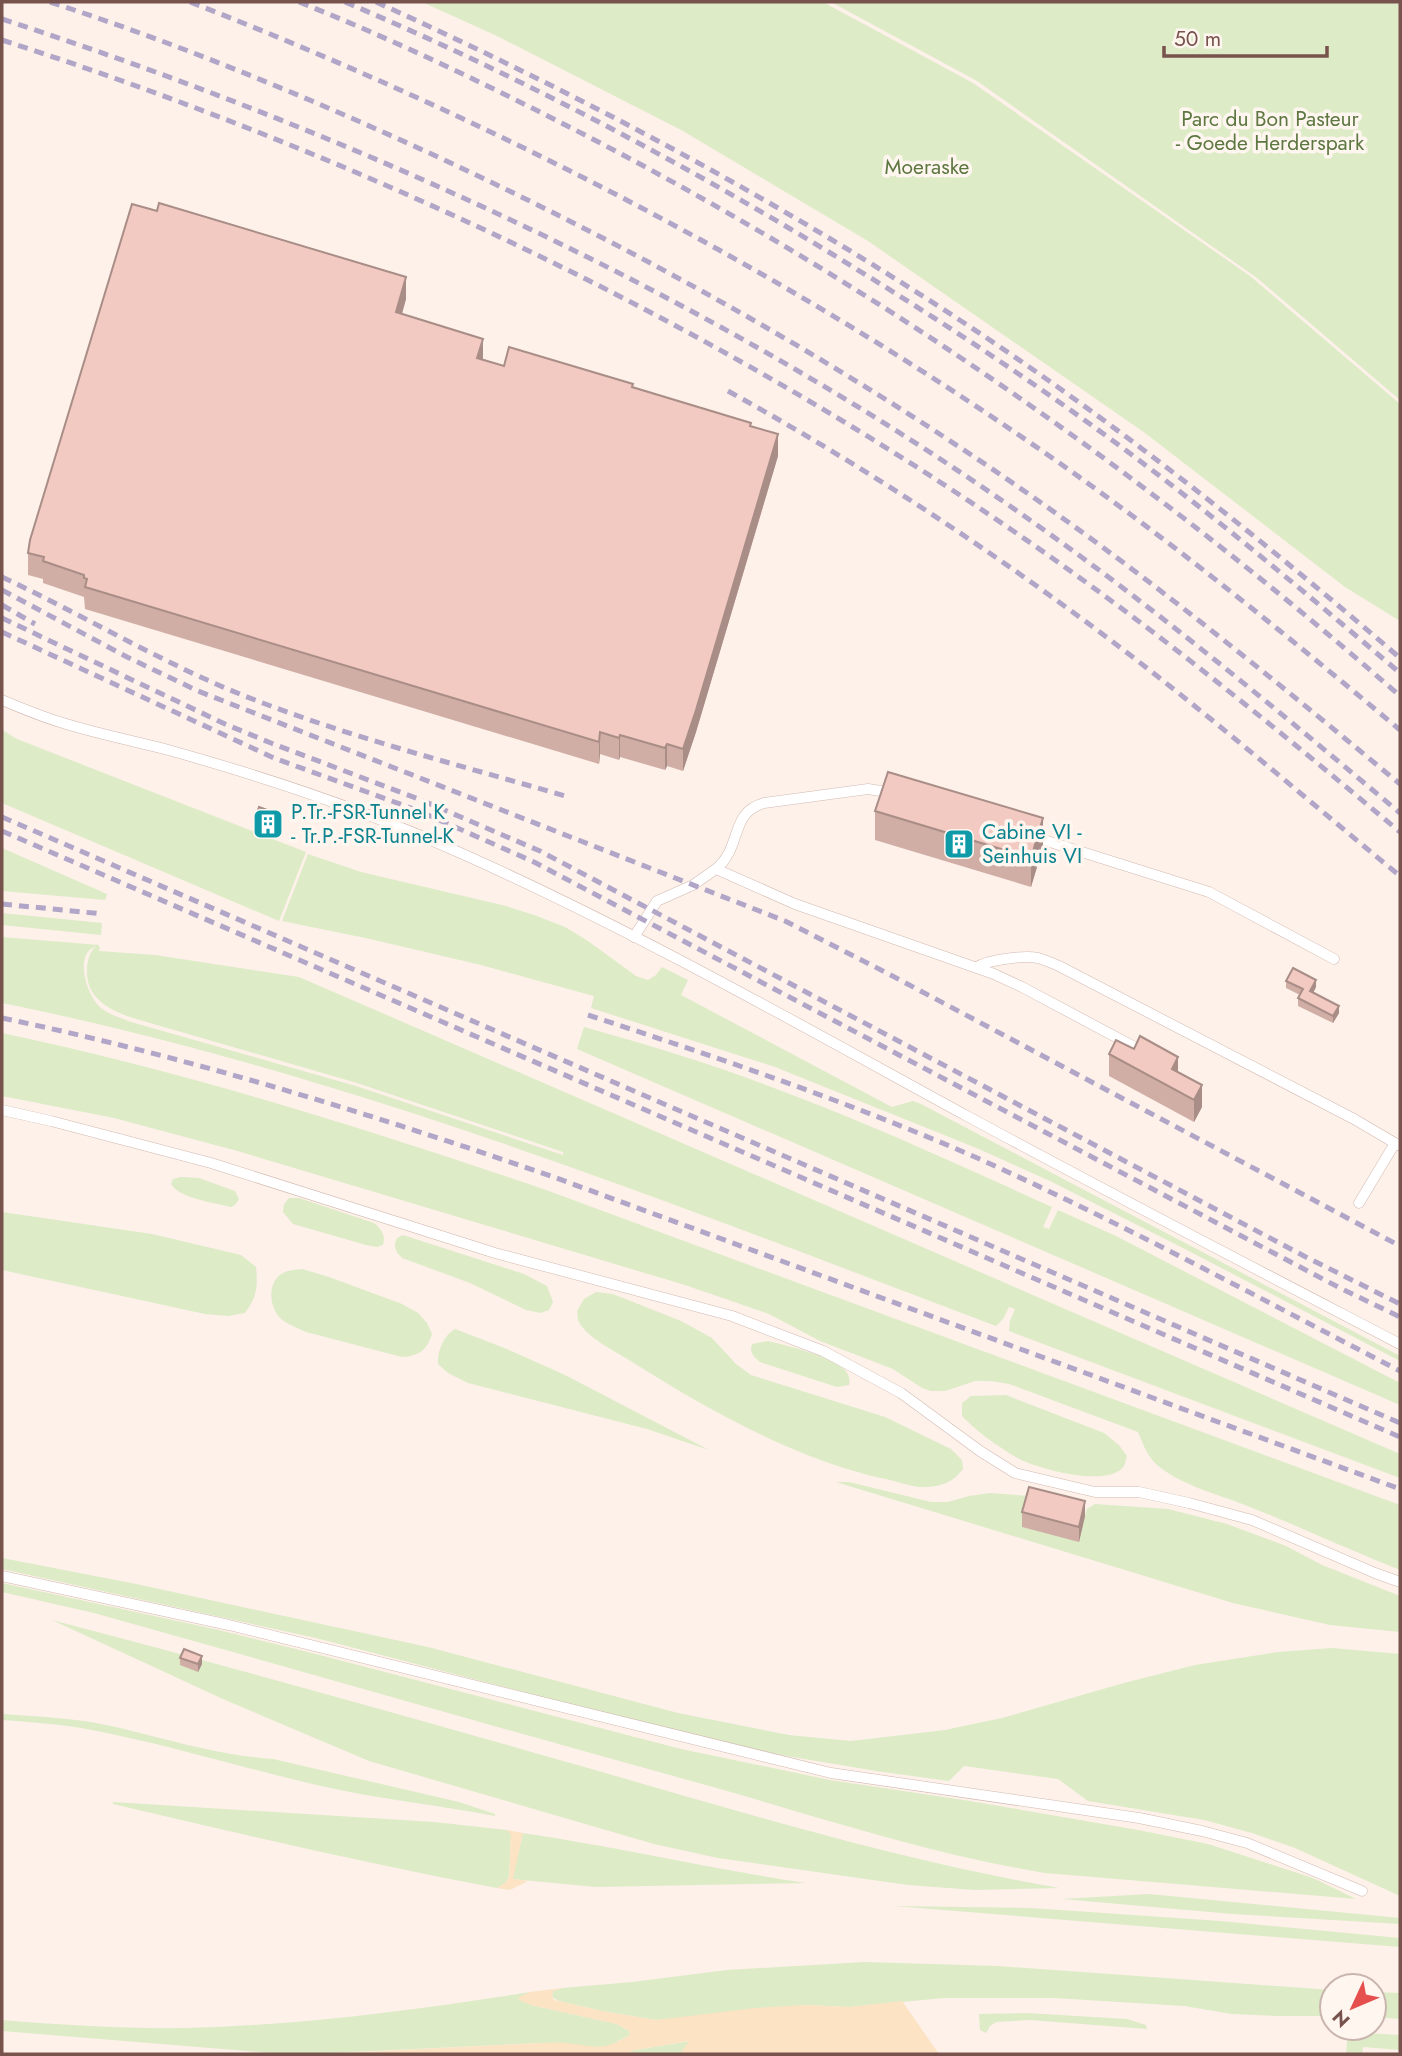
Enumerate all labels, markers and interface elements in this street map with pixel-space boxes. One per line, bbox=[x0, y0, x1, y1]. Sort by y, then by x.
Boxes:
scale bar bbox=[1164, 14, 1327, 58]
text: 50 m bbox=[1174, 24, 1221, 54]
park label: Parc du Bon Pasteur - Goede Herderspark bbox=[1176, 104, 1365, 158]
park label: Moeraske bbox=[885, 152, 970, 182]
place label: P.Tr.-FSR-Tunnel K - Tr.P.-FSR-Tunnel-K bbox=[291, 797, 454, 851]
building icon: P.Tr.-FSR-Tunnel K - Tr.P.-FSR-Tunnel-K bbox=[251, 807, 285, 841]
place label: Cabine VI - Seinhuis VI bbox=[982, 817, 1082, 871]
building icon: Cabine VI - Seinhuis VI bbox=[942, 827, 976, 861]
north arrow bbox=[1318, 1972, 1388, 2042]
text: N bbox=[1326, 2004, 1356, 2033]

